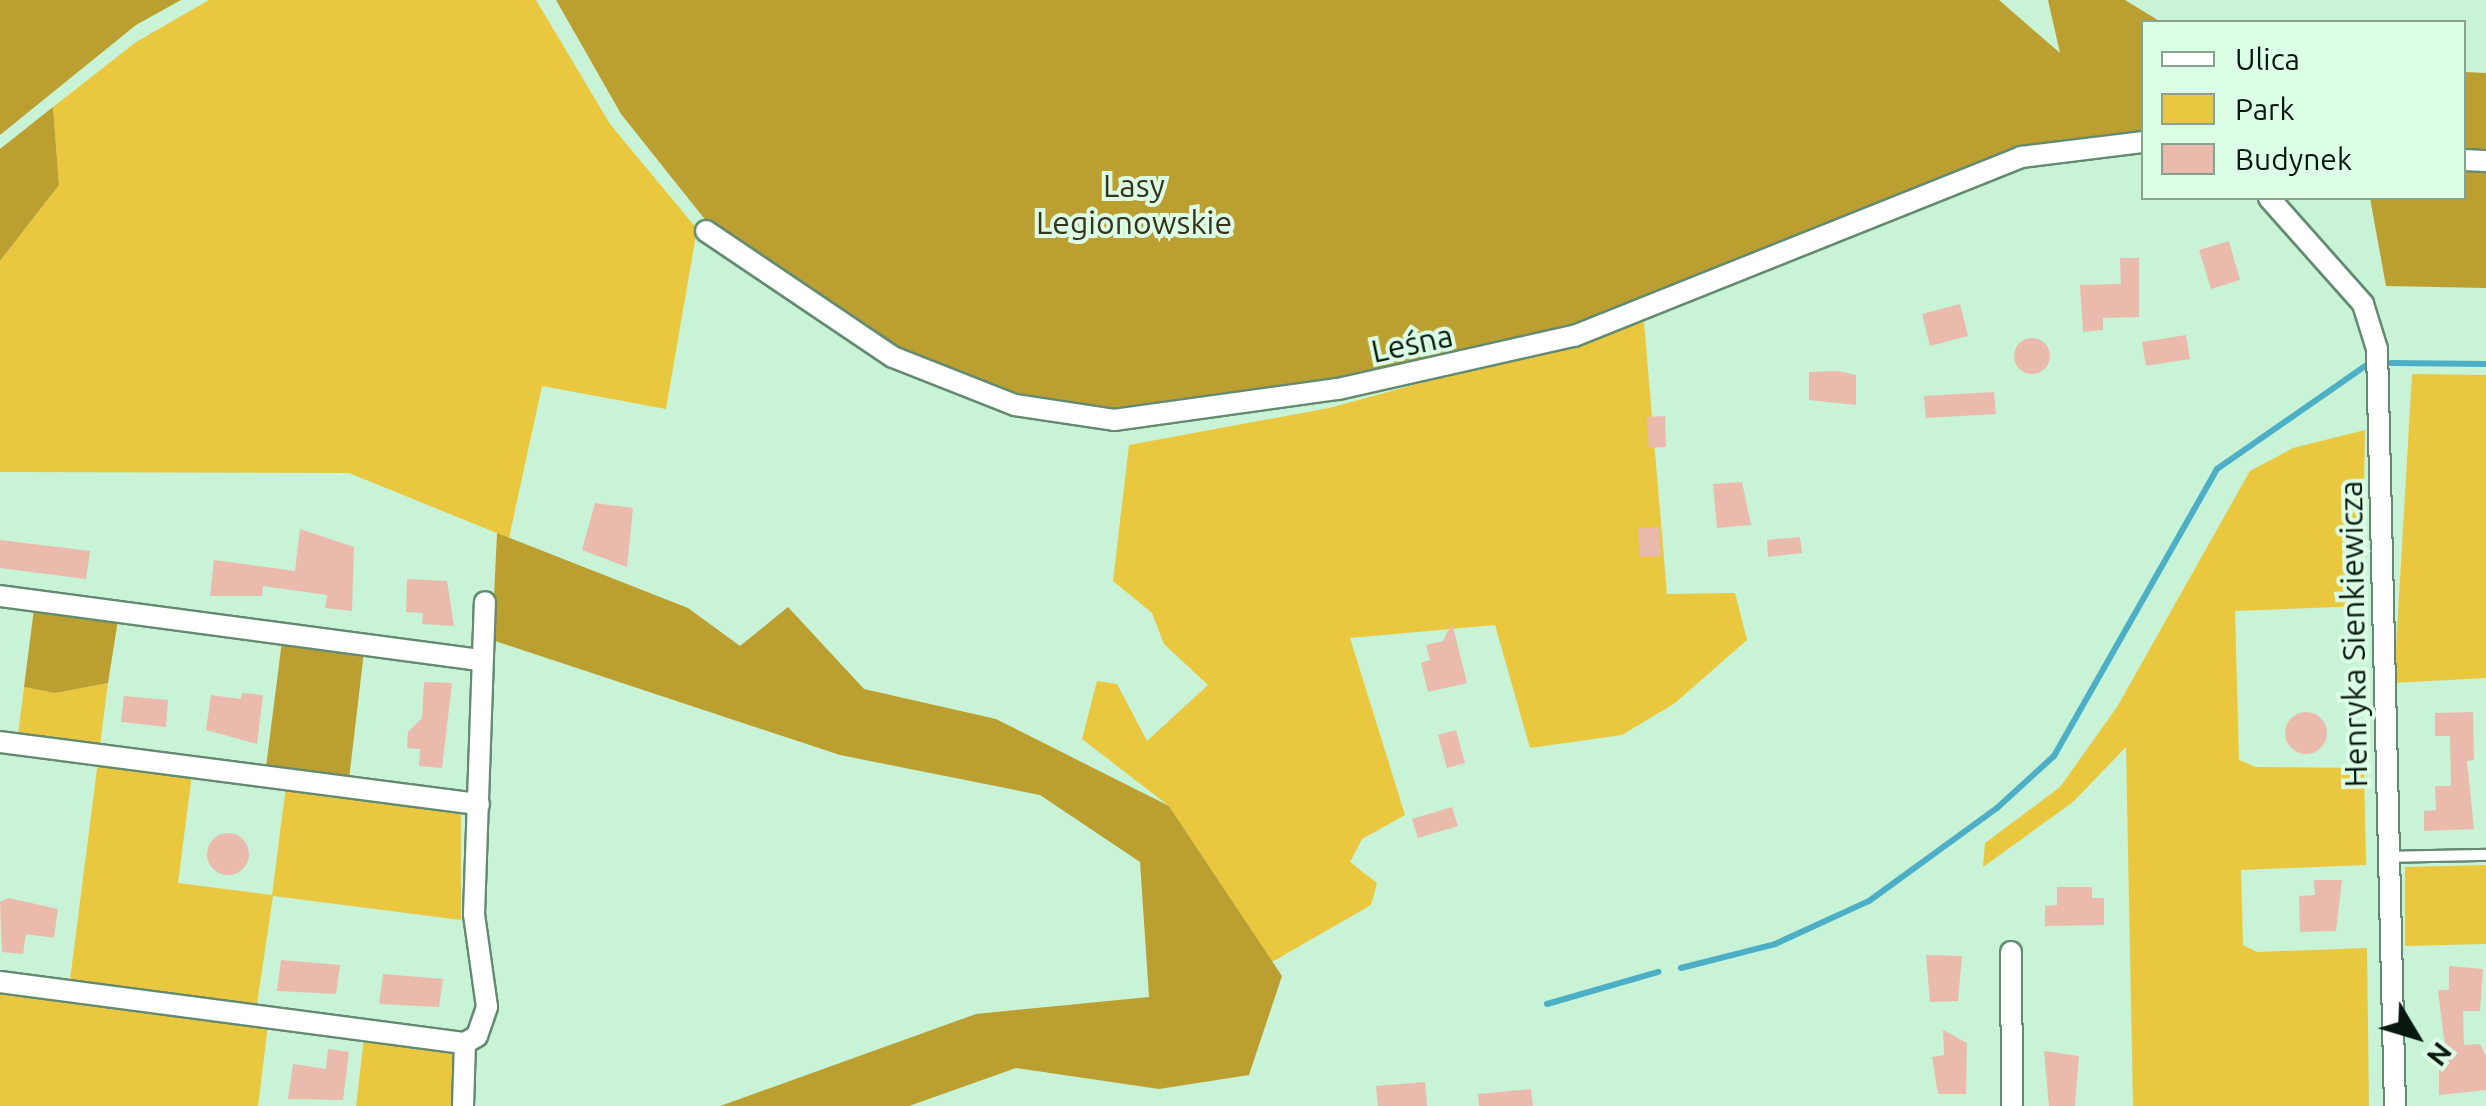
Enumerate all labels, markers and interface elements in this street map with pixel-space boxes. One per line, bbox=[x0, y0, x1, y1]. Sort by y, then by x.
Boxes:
legend bbox=[2141, 20, 2466, 200]
text: Ulica bbox=[2235, 42, 2300, 76]
text: Park bbox=[2235, 92, 2295, 126]
text: Budynek bbox=[2235, 142, 2352, 176]
park label: Lasy Legionowskie bbox=[1036, 167, 1232, 242]
street label: Leśna bbox=[1368, 316, 1456, 370]
street label: Henryka Sienkiewicza bbox=[2331, 480, 2375, 788]
north arrow bbox=[2366, 986, 2466, 1086]
text: N bbox=[2421, 1037, 2459, 1073]

